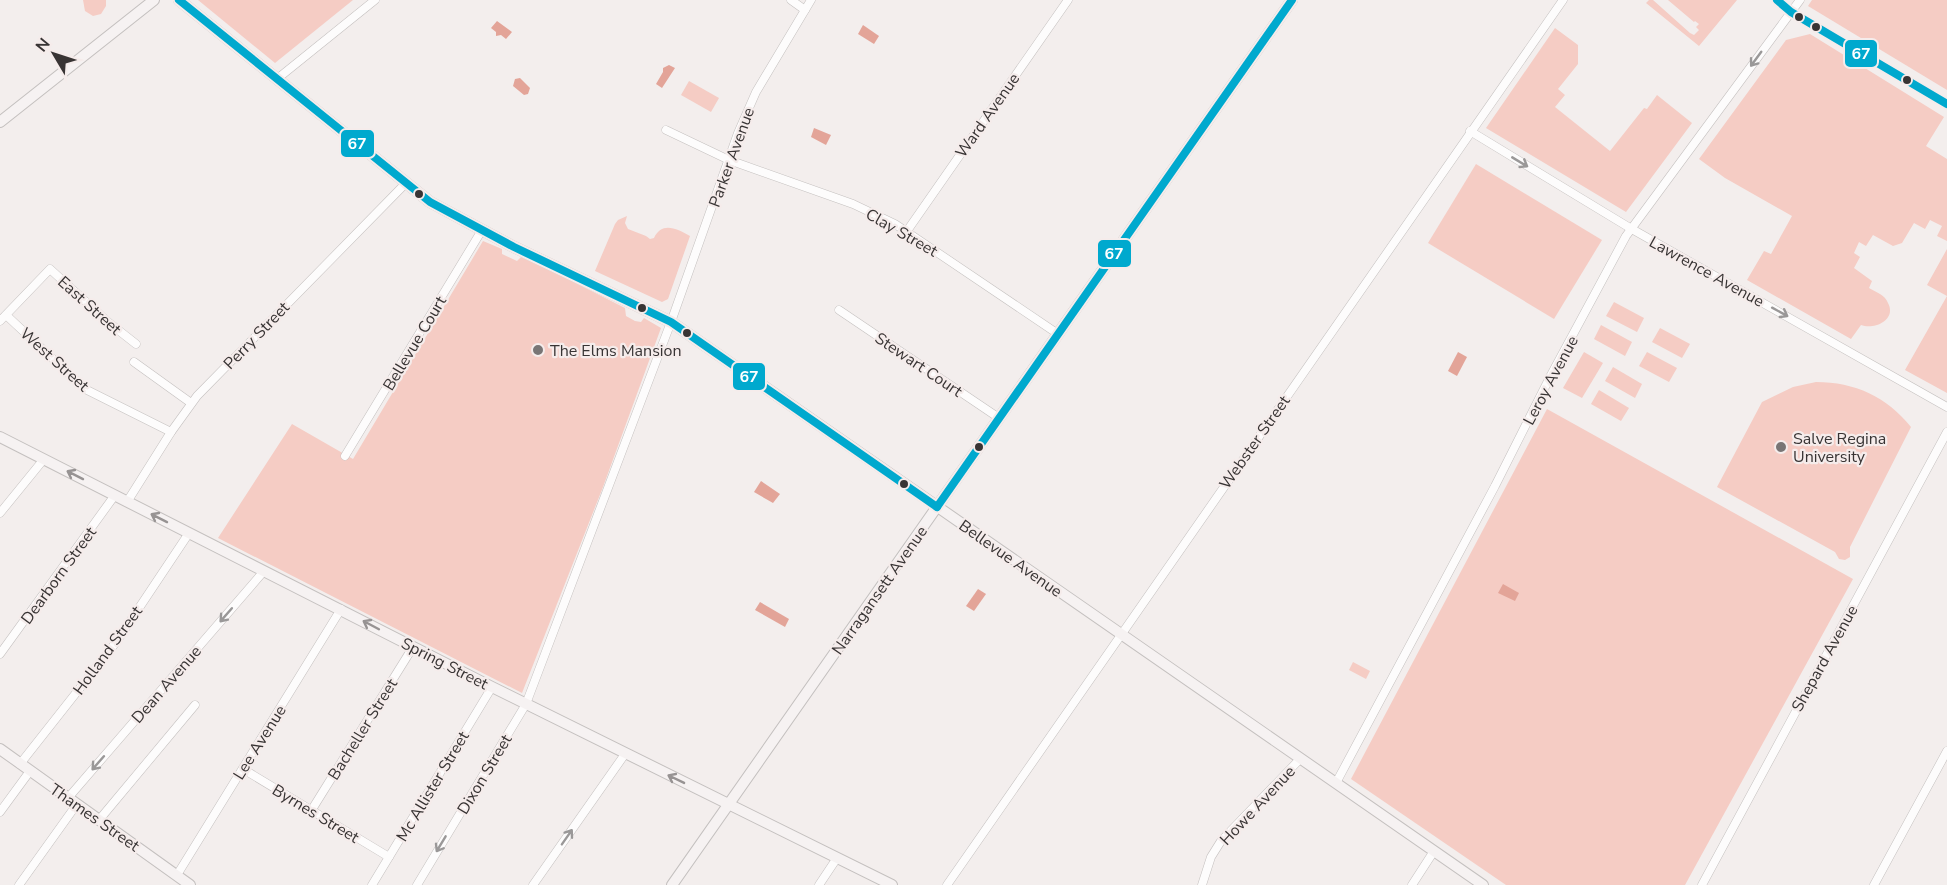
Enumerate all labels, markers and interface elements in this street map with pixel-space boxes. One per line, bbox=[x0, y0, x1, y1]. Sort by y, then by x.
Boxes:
unlabelled marker bbox=[1793, 11, 1805, 23]
unlabelled marker bbox=[1810, 21, 1822, 33]
north arrow bbox=[24, 24, 84, 84]
text: N bbox=[31, 34, 55, 57]
line badge: 67 bbox=[1844, 39, 1878, 68]
text: 67 bbox=[1851, 43, 1871, 65]
one-way arrow bbox=[1750, 50, 1763, 66]
street label: Ward Avenue bbox=[951, 69, 1025, 162]
unlabelled marker bbox=[1901, 74, 1913, 86]
street label: Parker Avenue bbox=[704, 104, 760, 210]
line badge: 67 bbox=[340, 129, 375, 158]
text: 67 bbox=[347, 133, 367, 155]
one-way arrow bbox=[1511, 156, 1528, 168]
unlabelled marker bbox=[413, 188, 425, 200]
street label: Clay Street bbox=[861, 203, 942, 263]
street label: Lawrence Avenue bbox=[1645, 231, 1768, 313]
line badge: 67 bbox=[1097, 239, 1132, 268]
text: 67 bbox=[1104, 243, 1124, 265]
street label: East Street bbox=[53, 271, 126, 341]
street label: Bellevue Court bbox=[378, 292, 452, 395]
street label: Perry Street bbox=[219, 297, 295, 374]
unlabelled marker bbox=[636, 302, 648, 314]
one-way arrow bbox=[1771, 306, 1788, 318]
street label: West Street bbox=[15, 323, 94, 397]
unlabelled marker bbox=[681, 327, 693, 339]
street label: Stewart Court bbox=[870, 327, 967, 402]
street label: Leroy Avenue bbox=[1518, 332, 1584, 429]
place label: The Elms Mansion bbox=[550, 340, 682, 362]
marker: The Elms Mansion bbox=[531, 343, 545, 357]
line badge: 67 bbox=[732, 362, 766, 391]
text: 67 bbox=[739, 366, 759, 388]
street label: Webster Street bbox=[1214, 391, 1296, 494]
place label: Salve Regina University bbox=[1793, 428, 1886, 468]
marker: Salve Regina University bbox=[1774, 440, 1788, 454]
unlabelled marker bbox=[973, 441, 985, 453]
one-way arrow bbox=[67, 469, 85, 480]
unlabelled marker bbox=[898, 478, 910, 490]
one-way arrow bbox=[151, 512, 169, 523]
street label: Bellevue Avenue bbox=[954, 515, 1066, 603]
street label: Dearborn Street bbox=[16, 522, 102, 629]
street label: Narragansett Avenue bbox=[827, 522, 933, 660]
street label: Holland Street bbox=[68, 601, 148, 700]
street label: Shepard Avenue bbox=[1786, 601, 1863, 716]
one-way arrow bbox=[219, 607, 232, 623]
one-way arrow bbox=[363, 619, 380, 631]
street label: Spring Street bbox=[397, 633, 492, 695]
street label: Dean Avenue bbox=[127, 641, 207, 728]
street label: Bacheller Street bbox=[323, 674, 403, 784]
street label: Lee Avenue bbox=[228, 701, 291, 784]
street label: Mc Allister Street bbox=[391, 727, 475, 846]
street label: Dixon Street bbox=[452, 730, 518, 819]
one-way arrow bbox=[91, 755, 105, 770]
street label: Howe Avenue bbox=[1215, 761, 1300, 850]
one-way arrow bbox=[668, 772, 686, 784]
street label: Thames Street bbox=[45, 779, 144, 857]
street label: Byrnes Street bbox=[268, 779, 363, 849]
one-way arrow bbox=[561, 830, 573, 846]
one-way arrow bbox=[435, 835, 447, 852]

